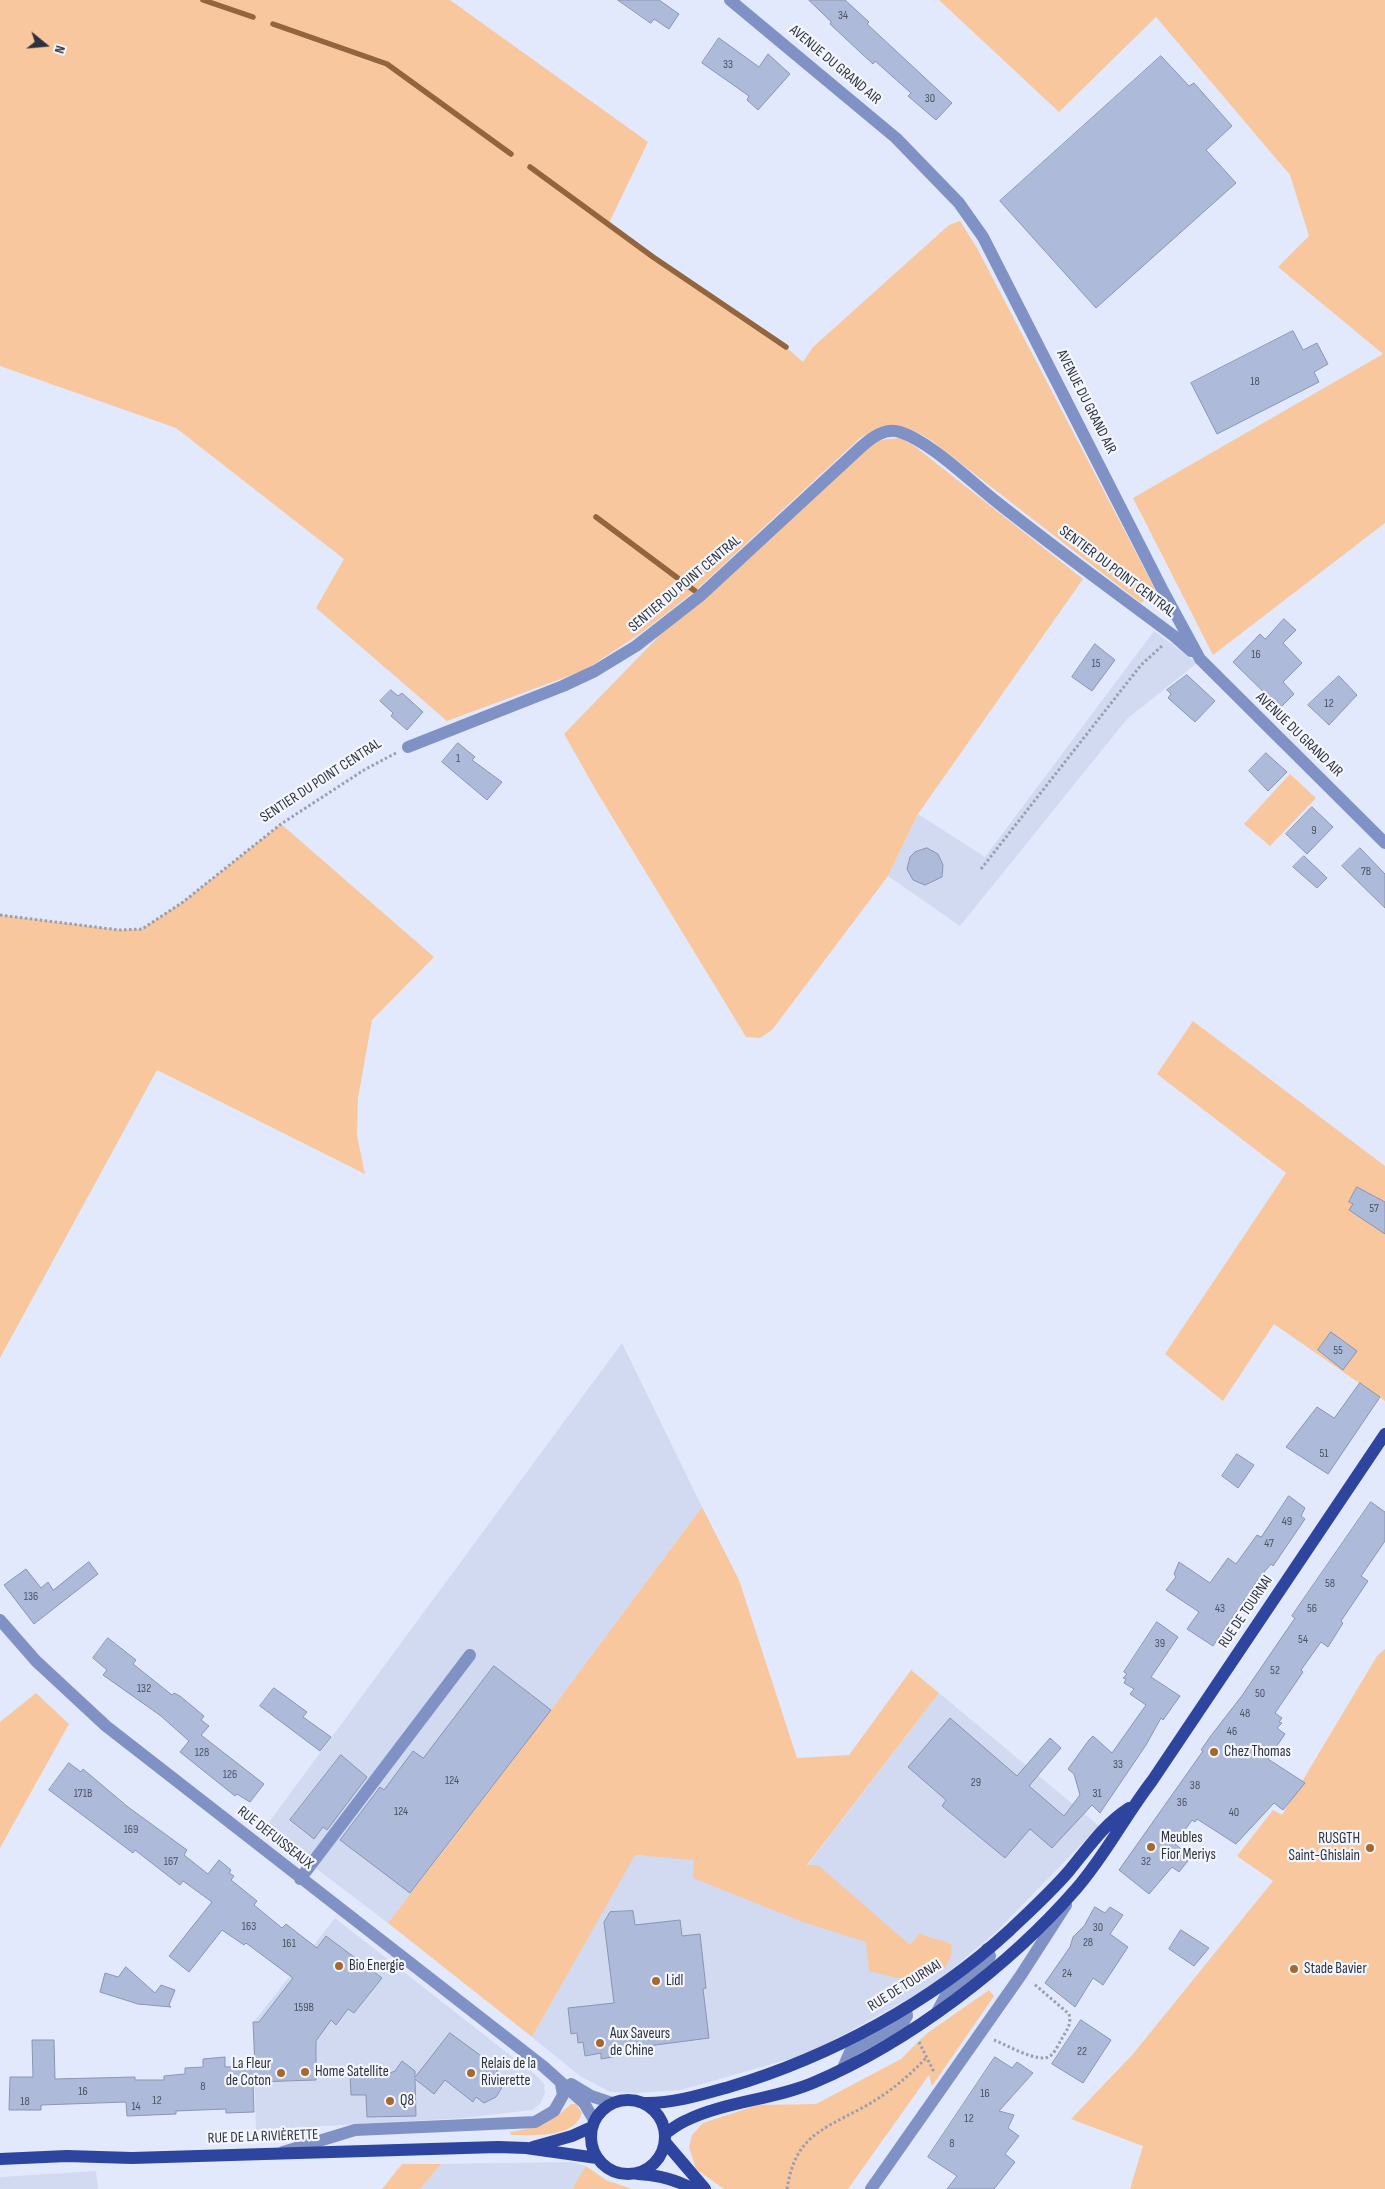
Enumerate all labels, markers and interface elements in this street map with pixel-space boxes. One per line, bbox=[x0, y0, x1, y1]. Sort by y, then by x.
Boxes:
house number: 34 bbox=[838, 9, 848, 23]
north arrow bbox=[20, 20, 70, 70]
street label: AVENUE DU GRAND AIR bbox=[785, 21, 885, 109]
text: N bbox=[51, 43, 69, 56]
house number: 33 bbox=[723, 58, 733, 72]
house number: 30 bbox=[925, 92, 935, 106]
street label: AVENUE DU GRAND AIR bbox=[1052, 347, 1120, 457]
house number: 18 bbox=[1250, 375, 1260, 389]
street label: SENTIER DU POINT CENTRAL bbox=[1055, 522, 1179, 622]
street label: SENTIER DU POINT CENTRAL bbox=[625, 532, 745, 636]
house number: 16 bbox=[1251, 648, 1261, 662]
house number: 15 bbox=[1091, 657, 1101, 671]
street label: AVENUE DU GRAND AIR bbox=[1252, 689, 1346, 781]
house number: 12 bbox=[1324, 697, 1334, 711]
street label: SENTIER DU POINT CENTRAL bbox=[257, 735, 385, 827]
house number: 1 bbox=[456, 752, 460, 766]
house number: 9 bbox=[1311, 824, 1317, 838]
house number: 7B bbox=[1361, 865, 1371, 879]
house number: 57 bbox=[1369, 1202, 1379, 1216]
house number: 55 bbox=[1333, 1344, 1343, 1358]
house number: 51 bbox=[1319, 1447, 1329, 1461]
house number: 49 bbox=[1282, 1515, 1292, 1529]
house number: 47 bbox=[1264, 1537, 1274, 1551]
street label: RUE DE TOURNAI bbox=[1215, 1572, 1277, 1652]
house number: 58 bbox=[1325, 1577, 1335, 1591]
house number: 136 bbox=[24, 1590, 38, 1604]
house number: 43 bbox=[1215, 1602, 1225, 1616]
house number: 56 bbox=[1307, 1602, 1317, 1616]
house number: 54 bbox=[1298, 1633, 1308, 1647]
house number: 39 bbox=[1155, 1637, 1165, 1651]
house number: 52 bbox=[1270, 1664, 1280, 1678]
house number: 132 bbox=[137, 1682, 151, 1696]
house number: 50 bbox=[1255, 1687, 1265, 1701]
house number: 48 bbox=[1240, 1707, 1250, 1721]
house number: 46 bbox=[1227, 1725, 1237, 1739]
place label: Chez Thomas bbox=[1224, 1743, 1291, 1761]
house number: 128 bbox=[195, 1746, 209, 1760]
marker: Chez Thomas bbox=[1208, 1746, 1220, 1758]
house number: 33 bbox=[1113, 1758, 1123, 1772]
house number: 126 bbox=[223, 1768, 237, 1782]
house number: 124 bbox=[445, 1774, 459, 1788]
house number: 29 bbox=[971, 1776, 981, 1790]
house number: 38 bbox=[1190, 1779, 1200, 1793]
house number: 171B bbox=[74, 1787, 92, 1801]
house number: 31 bbox=[1092, 1787, 1102, 1801]
house number: 36 bbox=[1177, 1796, 1187, 1810]
street label: RUE DEFUISSEAUX bbox=[233, 1803, 317, 1873]
house number: 124 bbox=[394, 1805, 408, 1819]
house number: 40 bbox=[1229, 1806, 1239, 1820]
house number: 169 bbox=[124, 1823, 138, 1837]
place label: Meubles Fior Meriys bbox=[1161, 1829, 1216, 1864]
place label: RUSGTH Saint-Ghislain bbox=[1289, 1830, 1360, 1865]
marker: Meubles Fior Meriys bbox=[1145, 1841, 1157, 1853]
marker: RUSGTH Saint-Ghislain bbox=[1364, 1842, 1376, 1854]
house number: 167 bbox=[164, 1855, 178, 1869]
house number: 32 bbox=[1141, 1855, 1151, 1869]
house number: 163 bbox=[242, 1920, 256, 1934]
house number: 30 bbox=[1093, 1921, 1103, 1935]
house number: 28 bbox=[1083, 1936, 1093, 1950]
house number: 161 bbox=[282, 1937, 296, 1951]
street label: RUE DE TOURNAI bbox=[865, 1956, 945, 2016]
place label: Bio Energie bbox=[349, 1957, 404, 1975]
marker: Bio Energie bbox=[333, 1960, 345, 1972]
place label: Stade Bavier bbox=[1304, 1960, 1367, 1978]
marker: Stade Bavier bbox=[1288, 1963, 1300, 1975]
house number: 24 bbox=[1062, 1967, 1072, 1981]
place label: Lidl bbox=[666, 1972, 683, 1990]
marker: Lidl bbox=[650, 1975, 662, 1987]
house number: 159B bbox=[294, 2001, 314, 2015]
place label: Aux Saveurs de Chine bbox=[610, 2025, 670, 2060]
marker: Aux Saveurs de Chine bbox=[594, 2037, 606, 2049]
house number: 22 bbox=[1077, 2045, 1087, 2059]
place label: La Fleur de Coton bbox=[226, 2055, 271, 2090]
place label: Relais de la Rivierette bbox=[481, 2055, 536, 2090]
place label: Home Satellite bbox=[315, 2063, 389, 2081]
marker: Home Satellite bbox=[299, 2066, 311, 2078]
marker: La Fleur de Coton bbox=[275, 2067, 287, 2079]
marker: Relais de la Rivierette bbox=[465, 2067, 477, 2079]
house number: 8 bbox=[200, 2080, 206, 2094]
house number: 16 bbox=[78, 2085, 88, 2099]
house number: 16 bbox=[980, 2087, 990, 2101]
place label: Q8 bbox=[400, 2092, 414, 2110]
house number: 12 bbox=[152, 2094, 162, 2108]
house number: 18 bbox=[20, 2095, 30, 2109]
marker: Q8 bbox=[384, 2095, 396, 2107]
house number: 14 bbox=[131, 2100, 141, 2114]
house number: 12 bbox=[964, 2112, 974, 2126]
street label: RUE DE LA RIVIÈRETTE bbox=[207, 2126, 319, 2148]
house number: 8 bbox=[949, 2137, 955, 2151]

